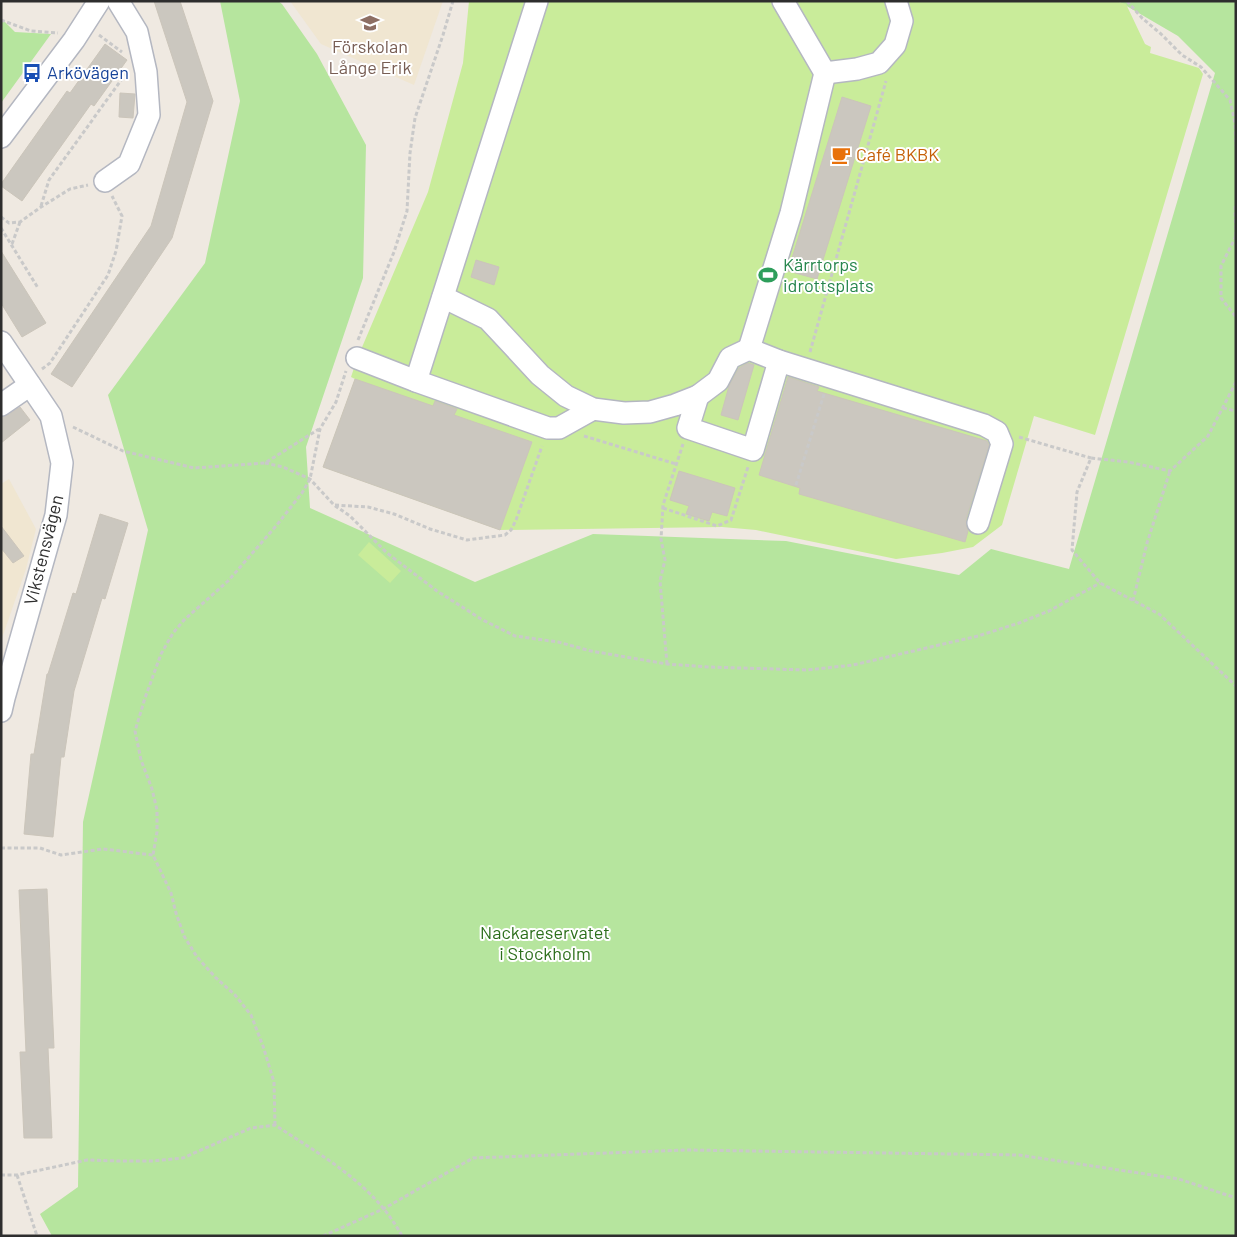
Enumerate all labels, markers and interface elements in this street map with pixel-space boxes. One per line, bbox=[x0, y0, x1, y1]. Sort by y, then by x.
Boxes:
school or university icon: Förskolan Långe Erik bbox=[359, 12, 381, 34]
place label: Förskolan Långe Erik bbox=[329, 35, 411, 78]
place label: Arkövägen bbox=[47, 61, 129, 83]
bus stop icon: Arkövägen bbox=[21, 62, 43, 84]
place label: Café BKBK bbox=[856, 143, 939, 165]
cafe icon: Café BKBK bbox=[830, 144, 852, 166]
place label: Kärrtorps idrottsplats bbox=[783, 253, 874, 296]
sports icon: Kärrtorps idrottsplats bbox=[757, 264, 779, 286]
street label: Vikstensvägen bbox=[19, 492, 67, 607]
park label: Nackareservatet i Stockholm bbox=[480, 921, 610, 964]

